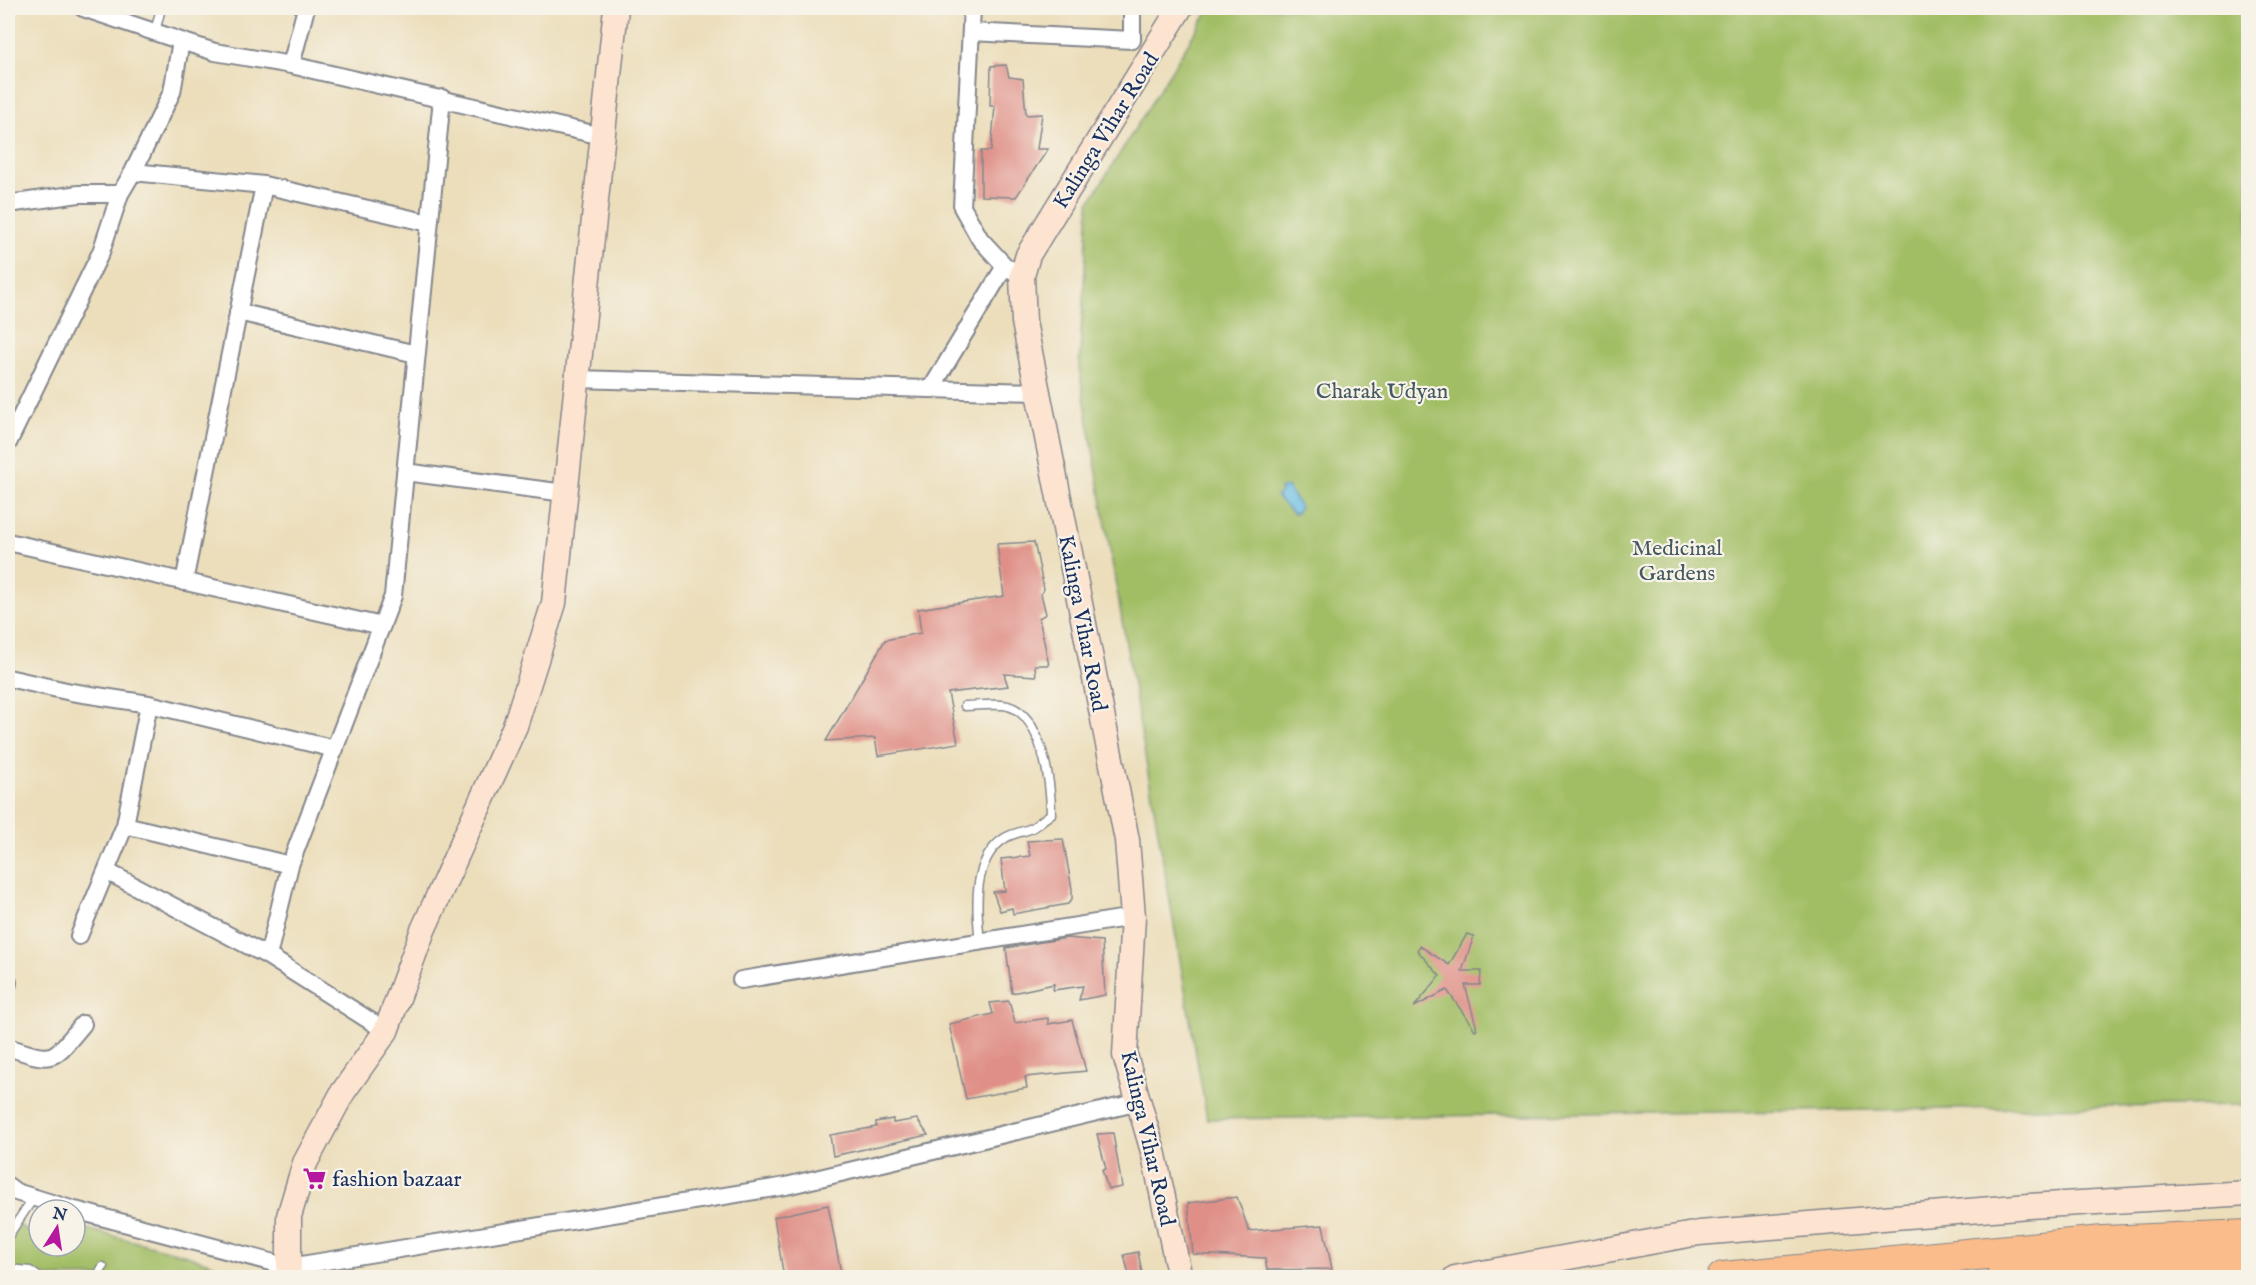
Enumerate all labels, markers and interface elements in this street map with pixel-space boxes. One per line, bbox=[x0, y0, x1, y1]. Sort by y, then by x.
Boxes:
street label: Kalinga Vihar Road bbox=[1047, 47, 1166, 215]
park label: Charak Udyan bbox=[1316, 378, 1449, 406]
street label: Kalinga Vihar Road bbox=[1051, 533, 1113, 714]
park label: Medicinal Gardens bbox=[1632, 535, 1722, 588]
street label: Kalinga Vihar Road bbox=[1113, 1048, 1181, 1229]
supermarket icon: fashion bazaar bbox=[301, 1165, 327, 1191]
place label: fashion bazaar bbox=[332, 1166, 462, 1194]
north arrow bbox=[27, 1198, 87, 1258]
text: N bbox=[50, 1204, 69, 1227]

